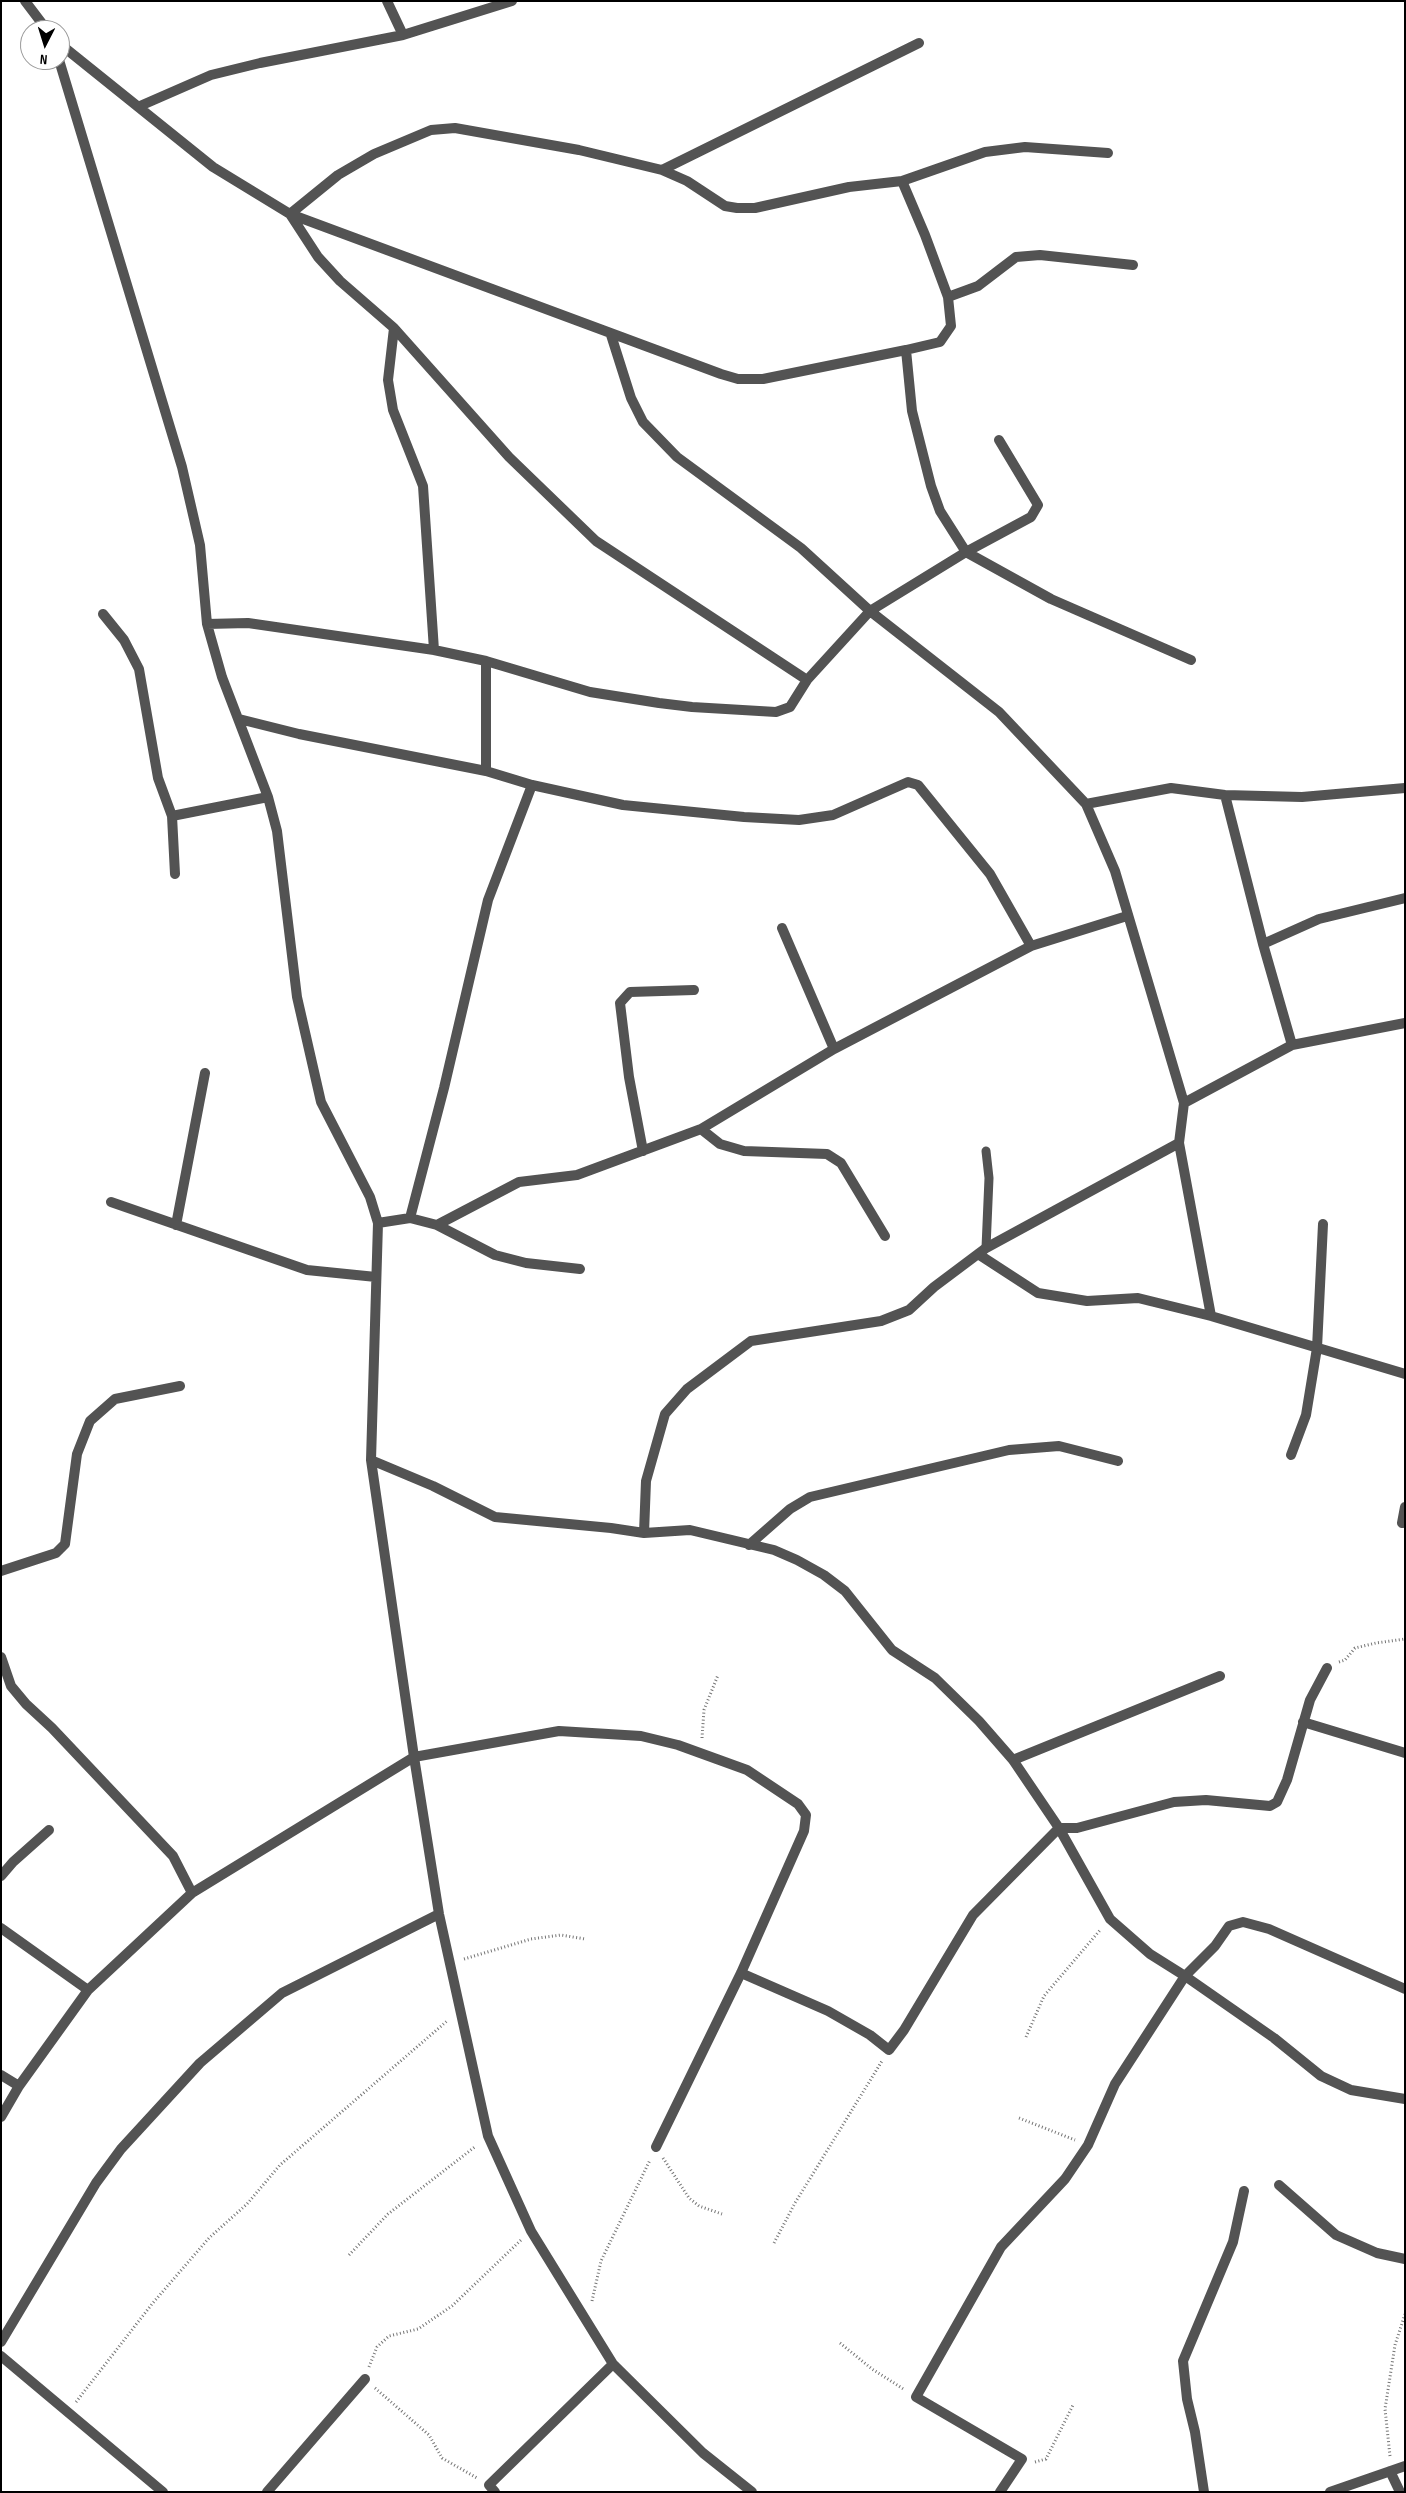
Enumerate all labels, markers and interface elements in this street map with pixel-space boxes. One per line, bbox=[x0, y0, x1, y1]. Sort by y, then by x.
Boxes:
north arrow bbox=[20, 20, 70, 70]
text: N bbox=[39, 51, 48, 68]

